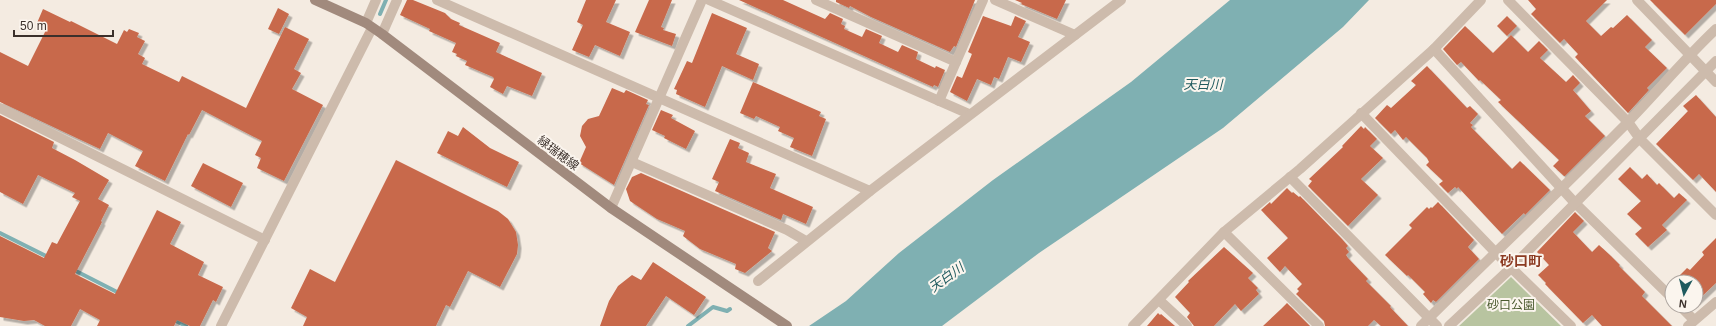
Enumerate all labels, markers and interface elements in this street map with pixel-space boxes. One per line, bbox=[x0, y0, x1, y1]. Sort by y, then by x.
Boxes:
scale bar bbox=[14, 12, 113, 38]
text: 50 m bbox=[20, 19, 47, 33]
water label: 天白川 bbox=[1183, 77, 1224, 92]
street label: 緑瑞穂線 bbox=[535, 133, 581, 173]
district label: 砂口町 bbox=[1500, 253, 1542, 269]
water label: 天白川 bbox=[926, 259, 968, 295]
north arrow bbox=[1664, 274, 1704, 314]
text: N bbox=[1678, 297, 1687, 310]
park label: 砂口公園 bbox=[1487, 298, 1535, 312]

